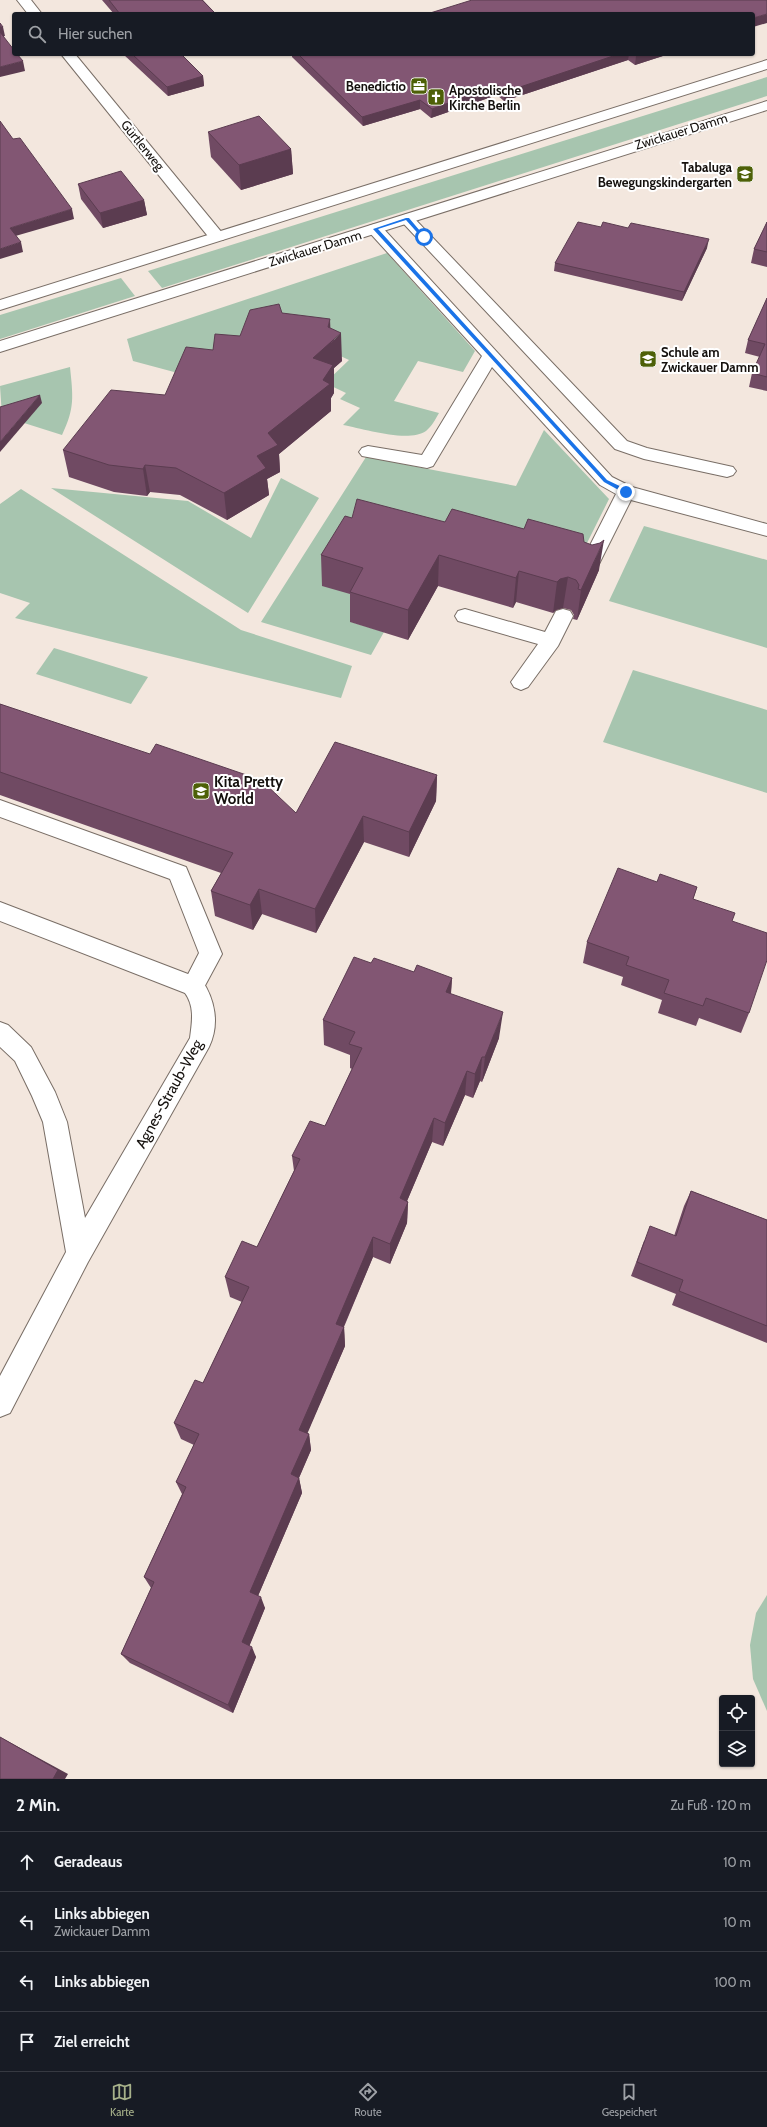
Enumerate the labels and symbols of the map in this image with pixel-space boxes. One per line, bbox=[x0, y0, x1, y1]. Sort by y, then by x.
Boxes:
office icon: Benedictio bbox=[409, 76, 429, 96]
place label: Benedictio bbox=[346, 78, 407, 94]
place label: Apostolische Kirche Berlin bbox=[449, 82, 521, 113]
church icon: Apostolische Kirche Berlin bbox=[426, 87, 446, 107]
street label: Zwickauer Damm bbox=[633, 109, 729, 153]
street label: Gürtlerweg bbox=[118, 117, 168, 174]
place label: Tabaluga Bewegungskindergarten bbox=[598, 159, 733, 190]
school or university icon: Tabaluga Bewegungskindergarten bbox=[735, 164, 755, 184]
street label: Zwickauer Damm bbox=[267, 226, 363, 270]
route start bbox=[415, 228, 433, 246]
place label: Schule am Zwickauer Damm bbox=[661, 344, 758, 375]
school or university icon: Schule am Zwickauer Damm bbox=[638, 349, 658, 369]
route end bbox=[617, 483, 635, 501]
place label: Kita Pretty World bbox=[214, 773, 284, 808]
school or university icon: Kita Pretty World bbox=[191, 781, 211, 801]
street label: Agnes-Straub-Weg bbox=[132, 1036, 207, 1152]

